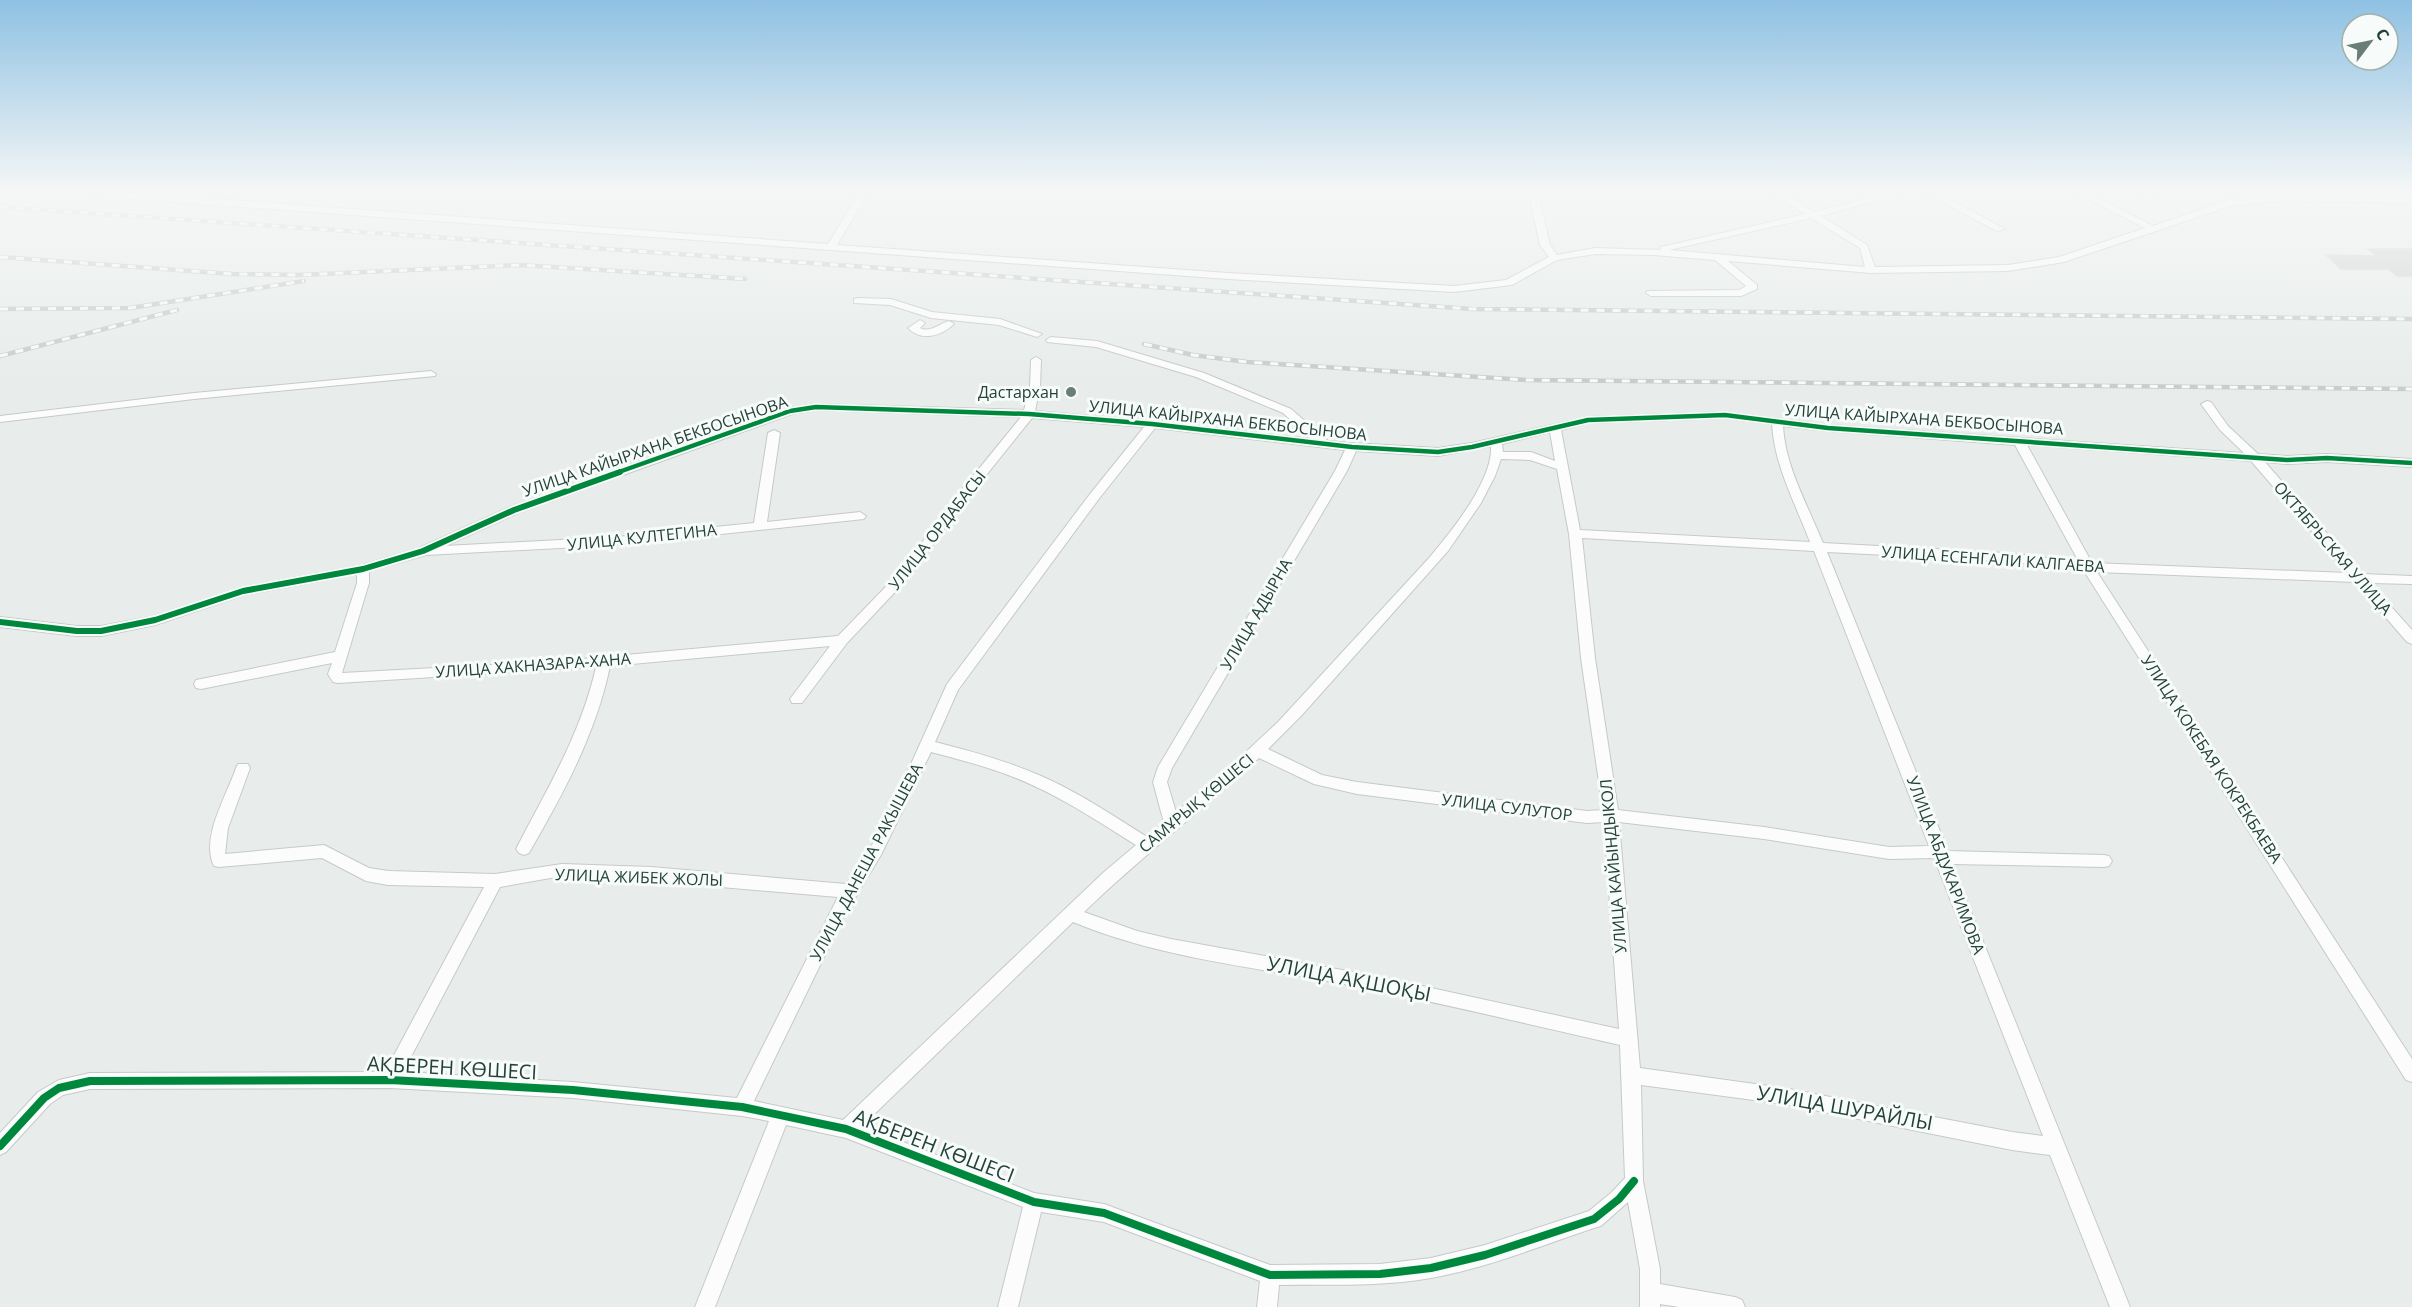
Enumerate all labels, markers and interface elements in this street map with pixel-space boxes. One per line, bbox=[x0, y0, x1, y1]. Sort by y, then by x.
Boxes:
north arrow bbox=[2340, 12, 2400, 72]
text: С bbox=[2371, 24, 2395, 44]
place label: Дастархан bbox=[978, 381, 1059, 403]
marker: Дастархан bbox=[1064, 385, 1078, 399]
street label: УЛИЦА КАЙЫРХАНА БЕКБОСЫНОВА bbox=[520, 390, 791, 502]
street label: УЛИЦА КАЙЫРХАНА БЕКБОСЫНОВА bbox=[1088, 394, 1369, 446]
street label: УЛИЦА КАЙЫРХАНА БЕКБОСЫНОВА bbox=[1784, 398, 2065, 440]
street label: УЛИЦА ОРДАБАСЫ bbox=[883, 466, 991, 594]
street label: ОКТЯБРЬСКАЯ УЛИЦА bbox=[2269, 477, 2398, 620]
street label: УЛИЦА КУЛТЕГИНА bbox=[566, 518, 719, 556]
street label: УЛИЦА ЕСЕНГАЛИ КАЛГАЕВА bbox=[1881, 540, 2106, 578]
street label: УЛИЦА АДЫРНА bbox=[1215, 553, 1297, 674]
street label: УЛИЦА ХАКНАЗАРА-ХАНА bbox=[434, 647, 632, 683]
street label: УЛИЦА КОКЕБАЯ КОКРЕКБАЕВА bbox=[2136, 651, 2288, 868]
street label: САМҰРЫҚ КӨШЕСІ bbox=[1134, 748, 1258, 858]
street label: УЛИЦА ДАНЕША РАКЫШЕВА bbox=[804, 759, 928, 965]
street label: УЛИЦА АБДУКАРИМОВА bbox=[1902, 773, 1990, 958]
street label: УЛИЦА КАЙЫНДЫКОЛ bbox=[1594, 778, 1632, 954]
street label: УЛИЦА СУЛУТОР bbox=[1440, 788, 1574, 826]
street label: УЛИЦА ЖИБЕК ЖОЛЫ bbox=[555, 863, 723, 891]
street label: УЛИЦА АҚШОҚЫ bbox=[1265, 949, 1433, 1008]
street label: АҚБЕРЕН КӨШЕСІ bbox=[366, 1050, 538, 1085]
street label: УЛИЦА ШУРАЙЛЫ bbox=[1755, 1079, 1935, 1136]
street label: АҚБЕРЕН КӨШЕСІ bbox=[850, 1102, 1018, 1189]

